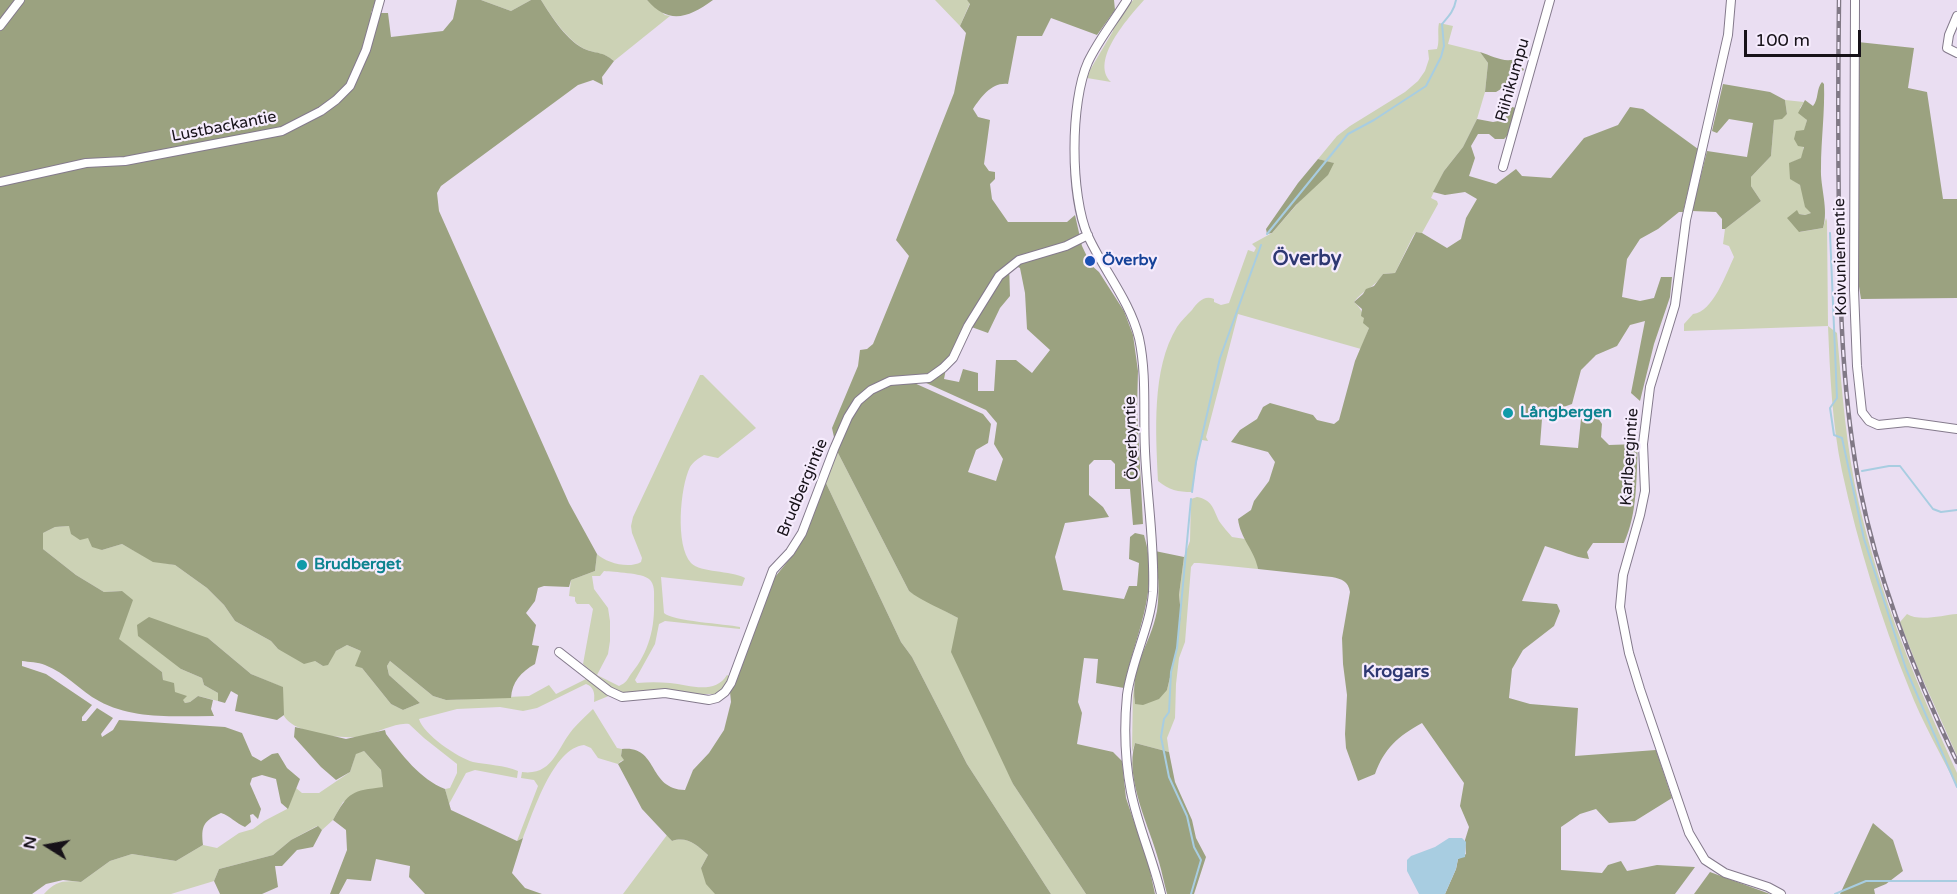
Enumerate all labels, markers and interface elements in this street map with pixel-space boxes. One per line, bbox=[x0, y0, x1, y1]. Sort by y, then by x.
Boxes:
scale bar bbox=[1747, 18, 1864, 56]
text: 100 m bbox=[1755, 29, 1810, 51]
street label: Riihikumpu bbox=[1492, 36, 1534, 124]
street label: Lustbackantie bbox=[170, 107, 278, 147]
street label: Koivuniementie bbox=[1830, 198, 1852, 316]
district label: Överby bbox=[1273, 248, 1341, 272]
place label: Överby bbox=[1102, 251, 1157, 271]
marker: Överby bbox=[1083, 254, 1097, 268]
street label: Överbyntie bbox=[1121, 396, 1143, 480]
place label: Långbergen bbox=[1520, 403, 1612, 423]
marker: Långbergen bbox=[1501, 406, 1515, 420]
street label: Karlbergintie bbox=[1617, 408, 1643, 506]
street label: Brudbergintie bbox=[774, 436, 832, 540]
place label: Brudberget bbox=[314, 555, 401, 575]
marker: Brudberget bbox=[295, 558, 309, 572]
district label: Krogars bbox=[1363, 661, 1429, 683]
north arrow bbox=[18, 816, 78, 876]
text: N bbox=[19, 834, 41, 851]

